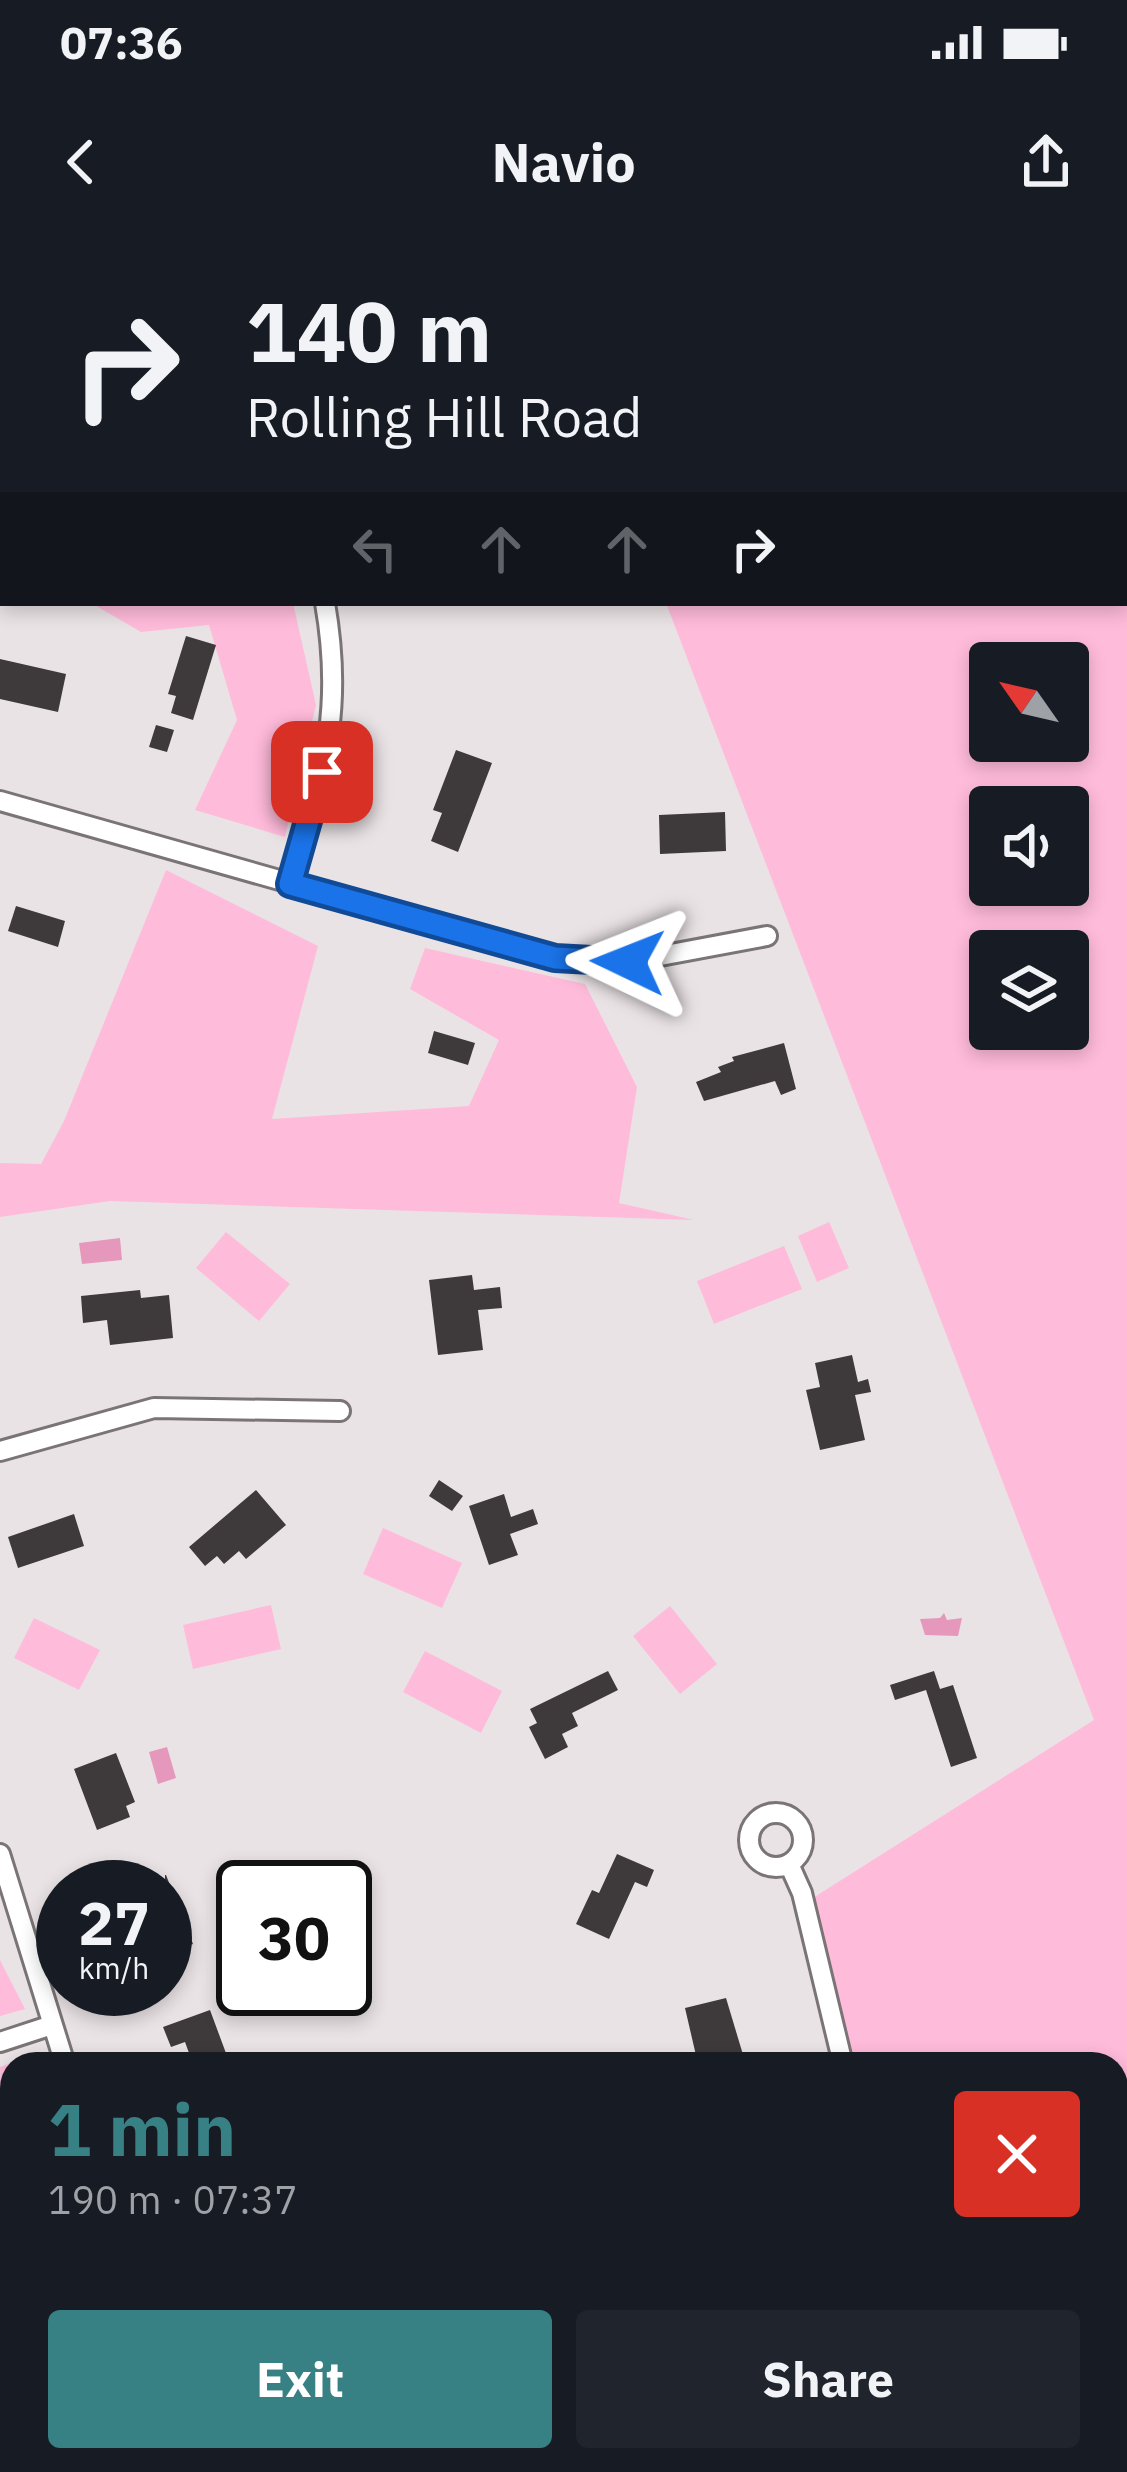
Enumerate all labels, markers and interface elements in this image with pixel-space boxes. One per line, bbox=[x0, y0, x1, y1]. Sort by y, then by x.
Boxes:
text: 07:36 bbox=[60, 13, 183, 71]
text: Navio bbox=[491, 127, 636, 197]
icon: back bbox=[48, 129, 114, 195]
icon: share bbox=[1013, 129, 1079, 195]
text: 140 m bbox=[246, 276, 492, 385]
icon: right bbox=[48, 288, 204, 444]
text: Rolling Hill Road bbox=[246, 382, 642, 452]
icon: left bbox=[342, 516, 408, 582]
icon: ahead bbox=[468, 516, 534, 582]
icon: ahead bbox=[594, 516, 660, 582]
icon: right bbox=[720, 516, 786, 582]
north arrow bbox=[969, 642, 1089, 762]
map controls bbox=[969, 642, 1089, 1050]
pin bbox=[271, 721, 373, 823]
icon: arrive bbox=[289, 739, 355, 805]
button: sound bbox=[969, 786, 1089, 906]
position arrow bbox=[565, 899, 691, 1025]
button: layers bbox=[969, 930, 1089, 1050]
speed limit sign: 30 bbox=[216, 1860, 372, 2016]
text: 27 bbox=[78, 1883, 150, 1962]
text: km/h bbox=[79, 1948, 149, 1987]
text: 1 min bbox=[48, 2082, 236, 2176]
button: close bbox=[954, 2091, 1080, 2217]
text: 190 m · 07:37 bbox=[48, 2174, 298, 2225]
button: Exit bbox=[48, 2310, 552, 2448]
button: Share bbox=[576, 2310, 1080, 2448]

